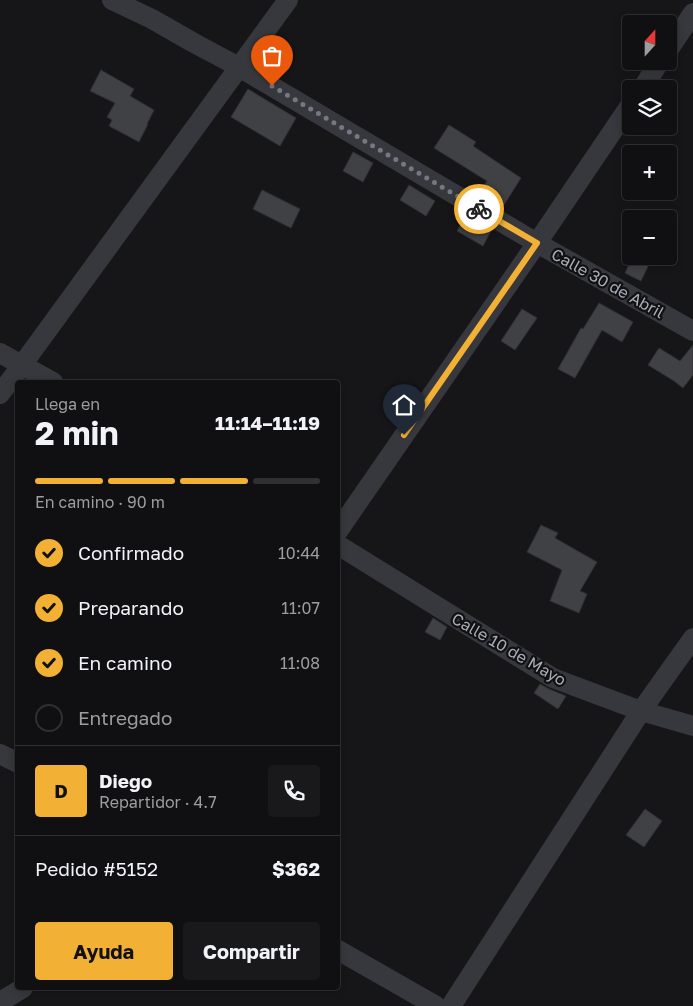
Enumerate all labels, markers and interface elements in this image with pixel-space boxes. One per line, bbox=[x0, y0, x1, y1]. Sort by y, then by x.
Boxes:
north arrow bbox=[622, 15, 678, 70]
map controls bbox=[622, 15, 677, 265]
pin bbox=[251, 35, 293, 86]
icon: bag bbox=[258, 42, 286, 70]
button: layers bbox=[622, 80, 677, 135]
button: + bbox=[622, 145, 677, 200]
courier bbox=[454, 184, 504, 234]
icon: bike bbox=[465, 195, 493, 223]
button: − bbox=[622, 210, 677, 265]
street label: Calle 30 de Abril bbox=[548, 244, 668, 322]
pin bbox=[383, 384, 425, 435]
icon: home bbox=[390, 391, 418, 419]
text: Llega en bbox=[35, 394, 100, 414]
text: 11:14–11:19 bbox=[215, 411, 320, 434]
text: 2 min bbox=[35, 414, 119, 452]
text: En camino · 90 m bbox=[35, 492, 165, 512]
icon: check bbox=[35, 539, 63, 567]
text: Confirmado bbox=[78, 541, 184, 564]
text: 10:44 bbox=[278, 543, 320, 563]
icon: check bbox=[35, 594, 63, 622]
text: Preparando bbox=[78, 596, 184, 619]
text: 11:07 bbox=[281, 598, 320, 618]
street label: Calle 10 de Mayo bbox=[448, 608, 570, 690]
icon: check bbox=[35, 649, 63, 677]
text: En camino bbox=[78, 651, 172, 674]
text: 11:08 bbox=[280, 653, 320, 673]
text: Entregado bbox=[78, 706, 172, 729]
button: phone bbox=[268, 765, 320, 817]
text: Diego bbox=[99, 769, 152, 792]
text: D bbox=[54, 779, 68, 802]
text: Repartidor · 4.7 bbox=[99, 792, 217, 812]
text: Pedido #5152 bbox=[35, 857, 158, 880]
text: $362 bbox=[272, 857, 320, 880]
button: Ayuda bbox=[35, 922, 173, 980]
button: Compartir bbox=[183, 922, 320, 980]

